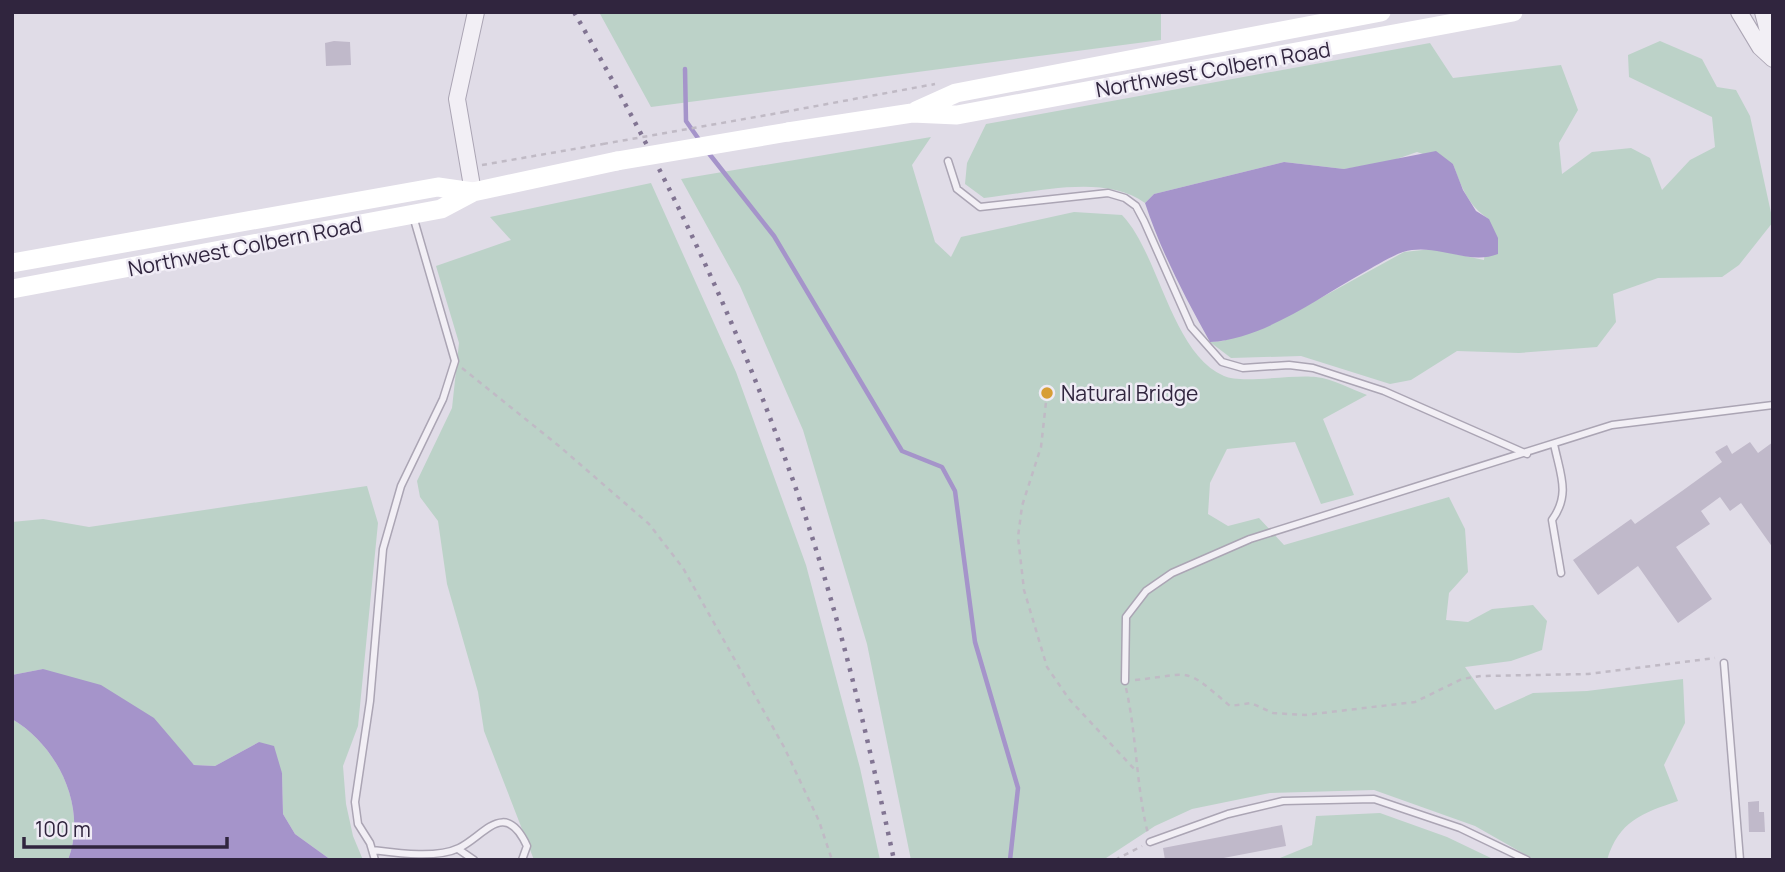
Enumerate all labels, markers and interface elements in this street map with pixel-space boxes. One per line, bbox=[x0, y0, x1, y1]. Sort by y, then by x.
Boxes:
street label: Northwest Colbern Road bbox=[1093, 35, 1333, 103]
street label: Northwest Colbern Road bbox=[126, 210, 364, 282]
place label: Natural Bridge bbox=[1061, 379, 1198, 407]
marker: Natural Bridge bbox=[1039, 385, 1055, 401]
scale bar bbox=[24, 806, 228, 850]
text: 100 m bbox=[35, 815, 91, 843]

